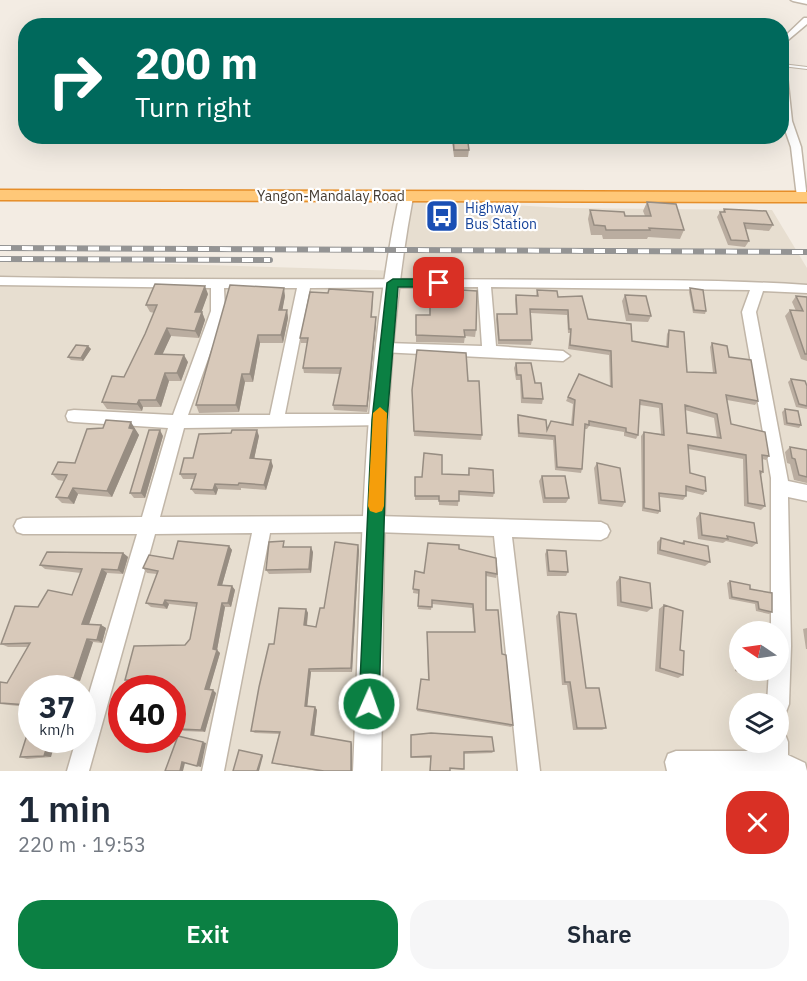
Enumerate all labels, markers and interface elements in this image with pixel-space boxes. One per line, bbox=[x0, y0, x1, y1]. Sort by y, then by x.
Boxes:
text: 200 m bbox=[135, 36, 258, 91]
icon: right bbox=[36, 42, 114, 120]
text: Turn right bbox=[135, 89, 252, 124]
street label: Yangon-Mandalay Road bbox=[257, 187, 405, 205]
bus stop icon: Highway Bus Station bbox=[424, 198, 460, 234]
place label: Highway Bus Station bbox=[465, 199, 537, 233]
pin bbox=[413, 257, 464, 308]
icon: arrive bbox=[422, 266, 455, 299]
north arrow bbox=[729, 621, 789, 681]
map controls bbox=[729, 621, 789, 753]
position arrow bbox=[337, 672, 401, 736]
speed limit sign: 40 bbox=[108, 675, 186, 753]
text: 37 bbox=[39, 687, 75, 726]
button: layers bbox=[729, 693, 789, 753]
text: km/h bbox=[39, 720, 75, 739]
text: 1 min bbox=[18, 785, 111, 832]
button: close bbox=[726, 791, 789, 854]
text: 220 m · 19:53 bbox=[18, 831, 146, 858]
button: Exit bbox=[18, 900, 398, 969]
button: Share bbox=[410, 900, 789, 969]

